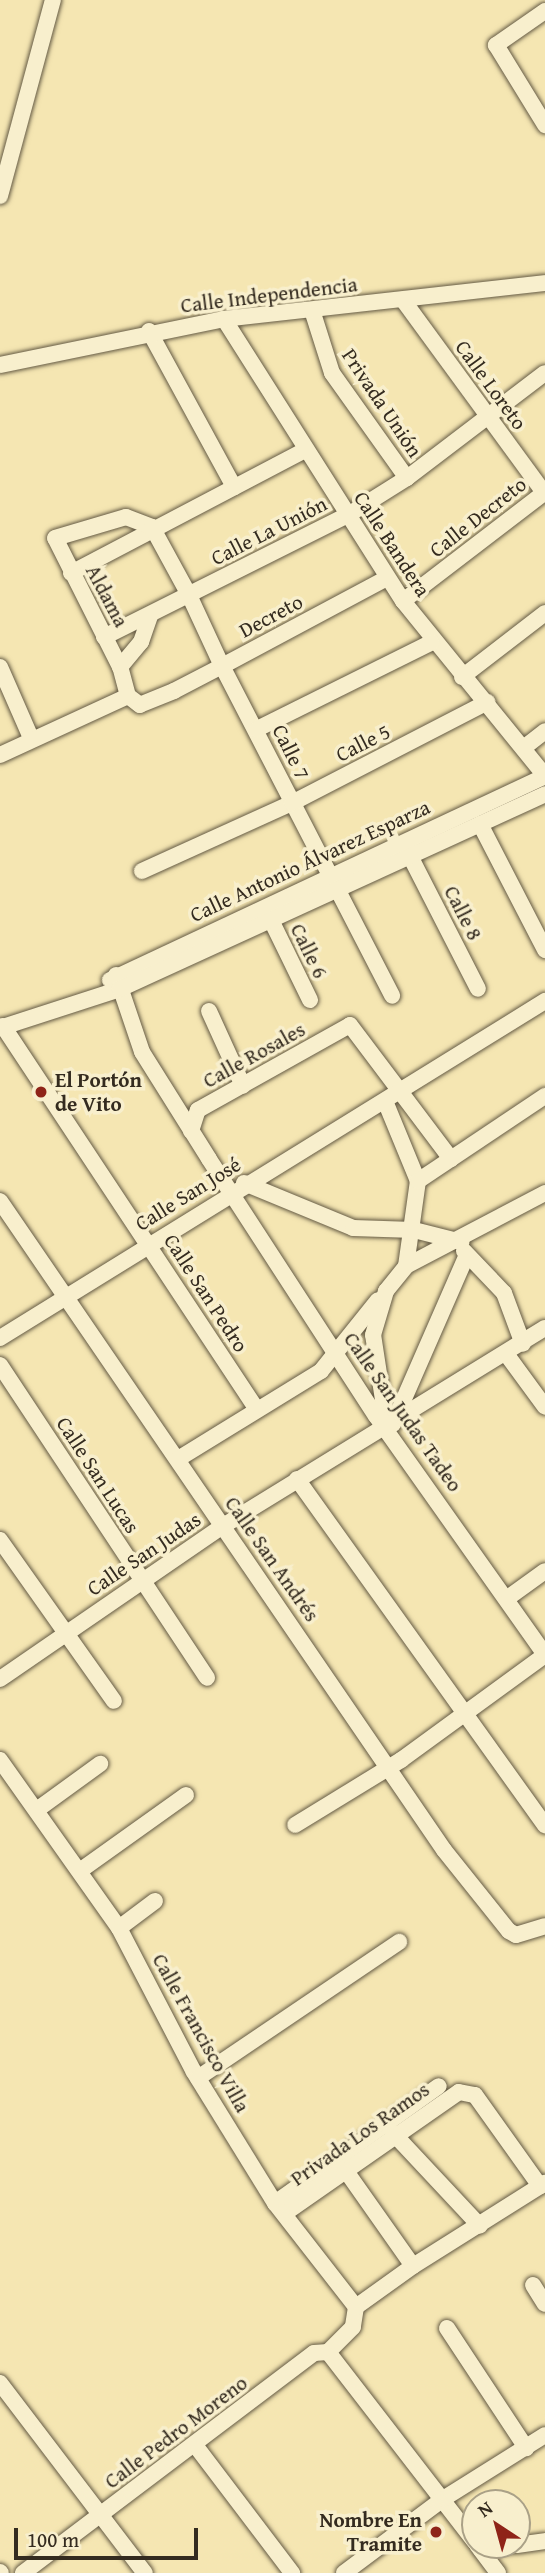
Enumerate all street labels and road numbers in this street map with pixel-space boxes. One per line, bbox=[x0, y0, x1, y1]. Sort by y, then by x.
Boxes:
street label: Calle Independencia bbox=[179, 272, 359, 318]
street label: Calle Loreto bbox=[450, 335, 532, 435]
street label: Privada Unión bbox=[336, 344, 428, 462]
street label: Calle Decreto bbox=[425, 471, 531, 563]
street label: Calle Bandera bbox=[349, 487, 435, 601]
street label: Calle La Unión bbox=[207, 491, 331, 571]
street label: Aldama bbox=[80, 561, 134, 631]
street label: Decreto bbox=[235, 589, 307, 643]
street label: Calle 5 bbox=[332, 719, 394, 767]
street label: Calle 7 bbox=[267, 721, 315, 783]
street label: Calle Antonio Álvarez Esparza bbox=[186, 794, 434, 928]
street label: Calle 8 bbox=[439, 882, 487, 944]
street label: Calle 6 bbox=[285, 920, 333, 982]
street label: Calle Rosales bbox=[199, 1017, 309, 1093]
street label: Calle San José bbox=[131, 1152, 245, 1236]
street label: Calle San Pedro bbox=[159, 1229, 253, 1357]
street label: Calle San Judas Tadeo bbox=[338, 1327, 468, 1497]
street label: Calle San Lucas bbox=[51, 1412, 145, 1538]
street label: Calle San Andrés bbox=[220, 1492, 324, 1626]
street label: Calle San Judas bbox=[82, 1507, 206, 1601]
street label: Calle Francisco Villa bbox=[147, 1949, 255, 2117]
street label: Privada Los Ramos bbox=[286, 2077, 434, 2191]
street label: Calle Pedro Moreno bbox=[100, 2370, 252, 2494]

